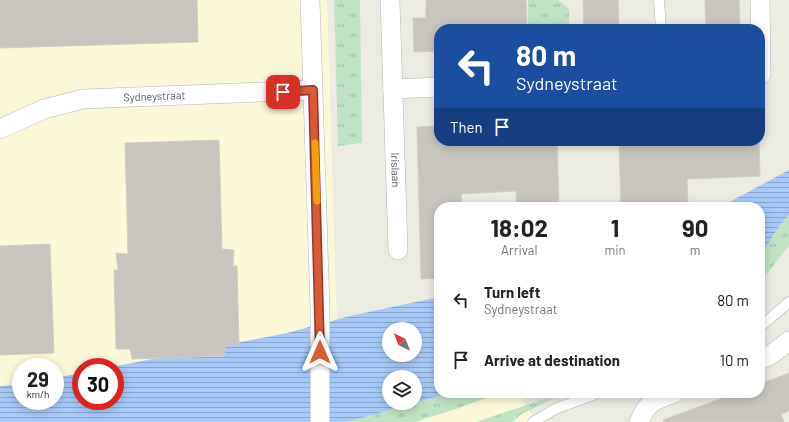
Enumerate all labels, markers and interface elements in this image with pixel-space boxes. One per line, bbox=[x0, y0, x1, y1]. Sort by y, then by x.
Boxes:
text: 80 m bbox=[516, 38, 576, 72]
icon: left bbox=[450, 40, 502, 92]
text: Sydneystraat bbox=[516, 72, 618, 94]
pin bbox=[266, 75, 300, 109]
icon: arrive bbox=[272, 81, 294, 103]
street label: Sydneystraat bbox=[123, 88, 186, 103]
icon: arrive bbox=[491, 116, 513, 138]
text: Then bbox=[450, 118, 483, 136]
street label: Irislaan bbox=[389, 152, 403, 188]
text: 18:02 bbox=[491, 213, 548, 242]
text: 1 bbox=[611, 213, 619, 242]
text: 90 bbox=[682, 213, 708, 242]
text: Arrival bbox=[501, 242, 537, 258]
text: min bbox=[604, 242, 625, 258]
text: m bbox=[690, 242, 701, 258]
text: Turn left bbox=[484, 283, 540, 301]
icon: left bbox=[450, 289, 472, 311]
text: 80 m bbox=[717, 291, 749, 309]
text: Sydneystraat bbox=[484, 301, 557, 317]
north arrow bbox=[382, 322, 422, 362]
map controls bbox=[382, 322, 422, 410]
position arrow bbox=[299, 331, 341, 373]
icon: arrive bbox=[450, 349, 472, 371]
text: Arrive at destination bbox=[484, 351, 620, 369]
text: 10 m bbox=[720, 351, 749, 369]
speed limit sign: 30 bbox=[72, 358, 124, 410]
text: 29 bbox=[27, 367, 49, 391]
button: layers bbox=[382, 370, 422, 410]
text: km/h bbox=[27, 388, 49, 400]

